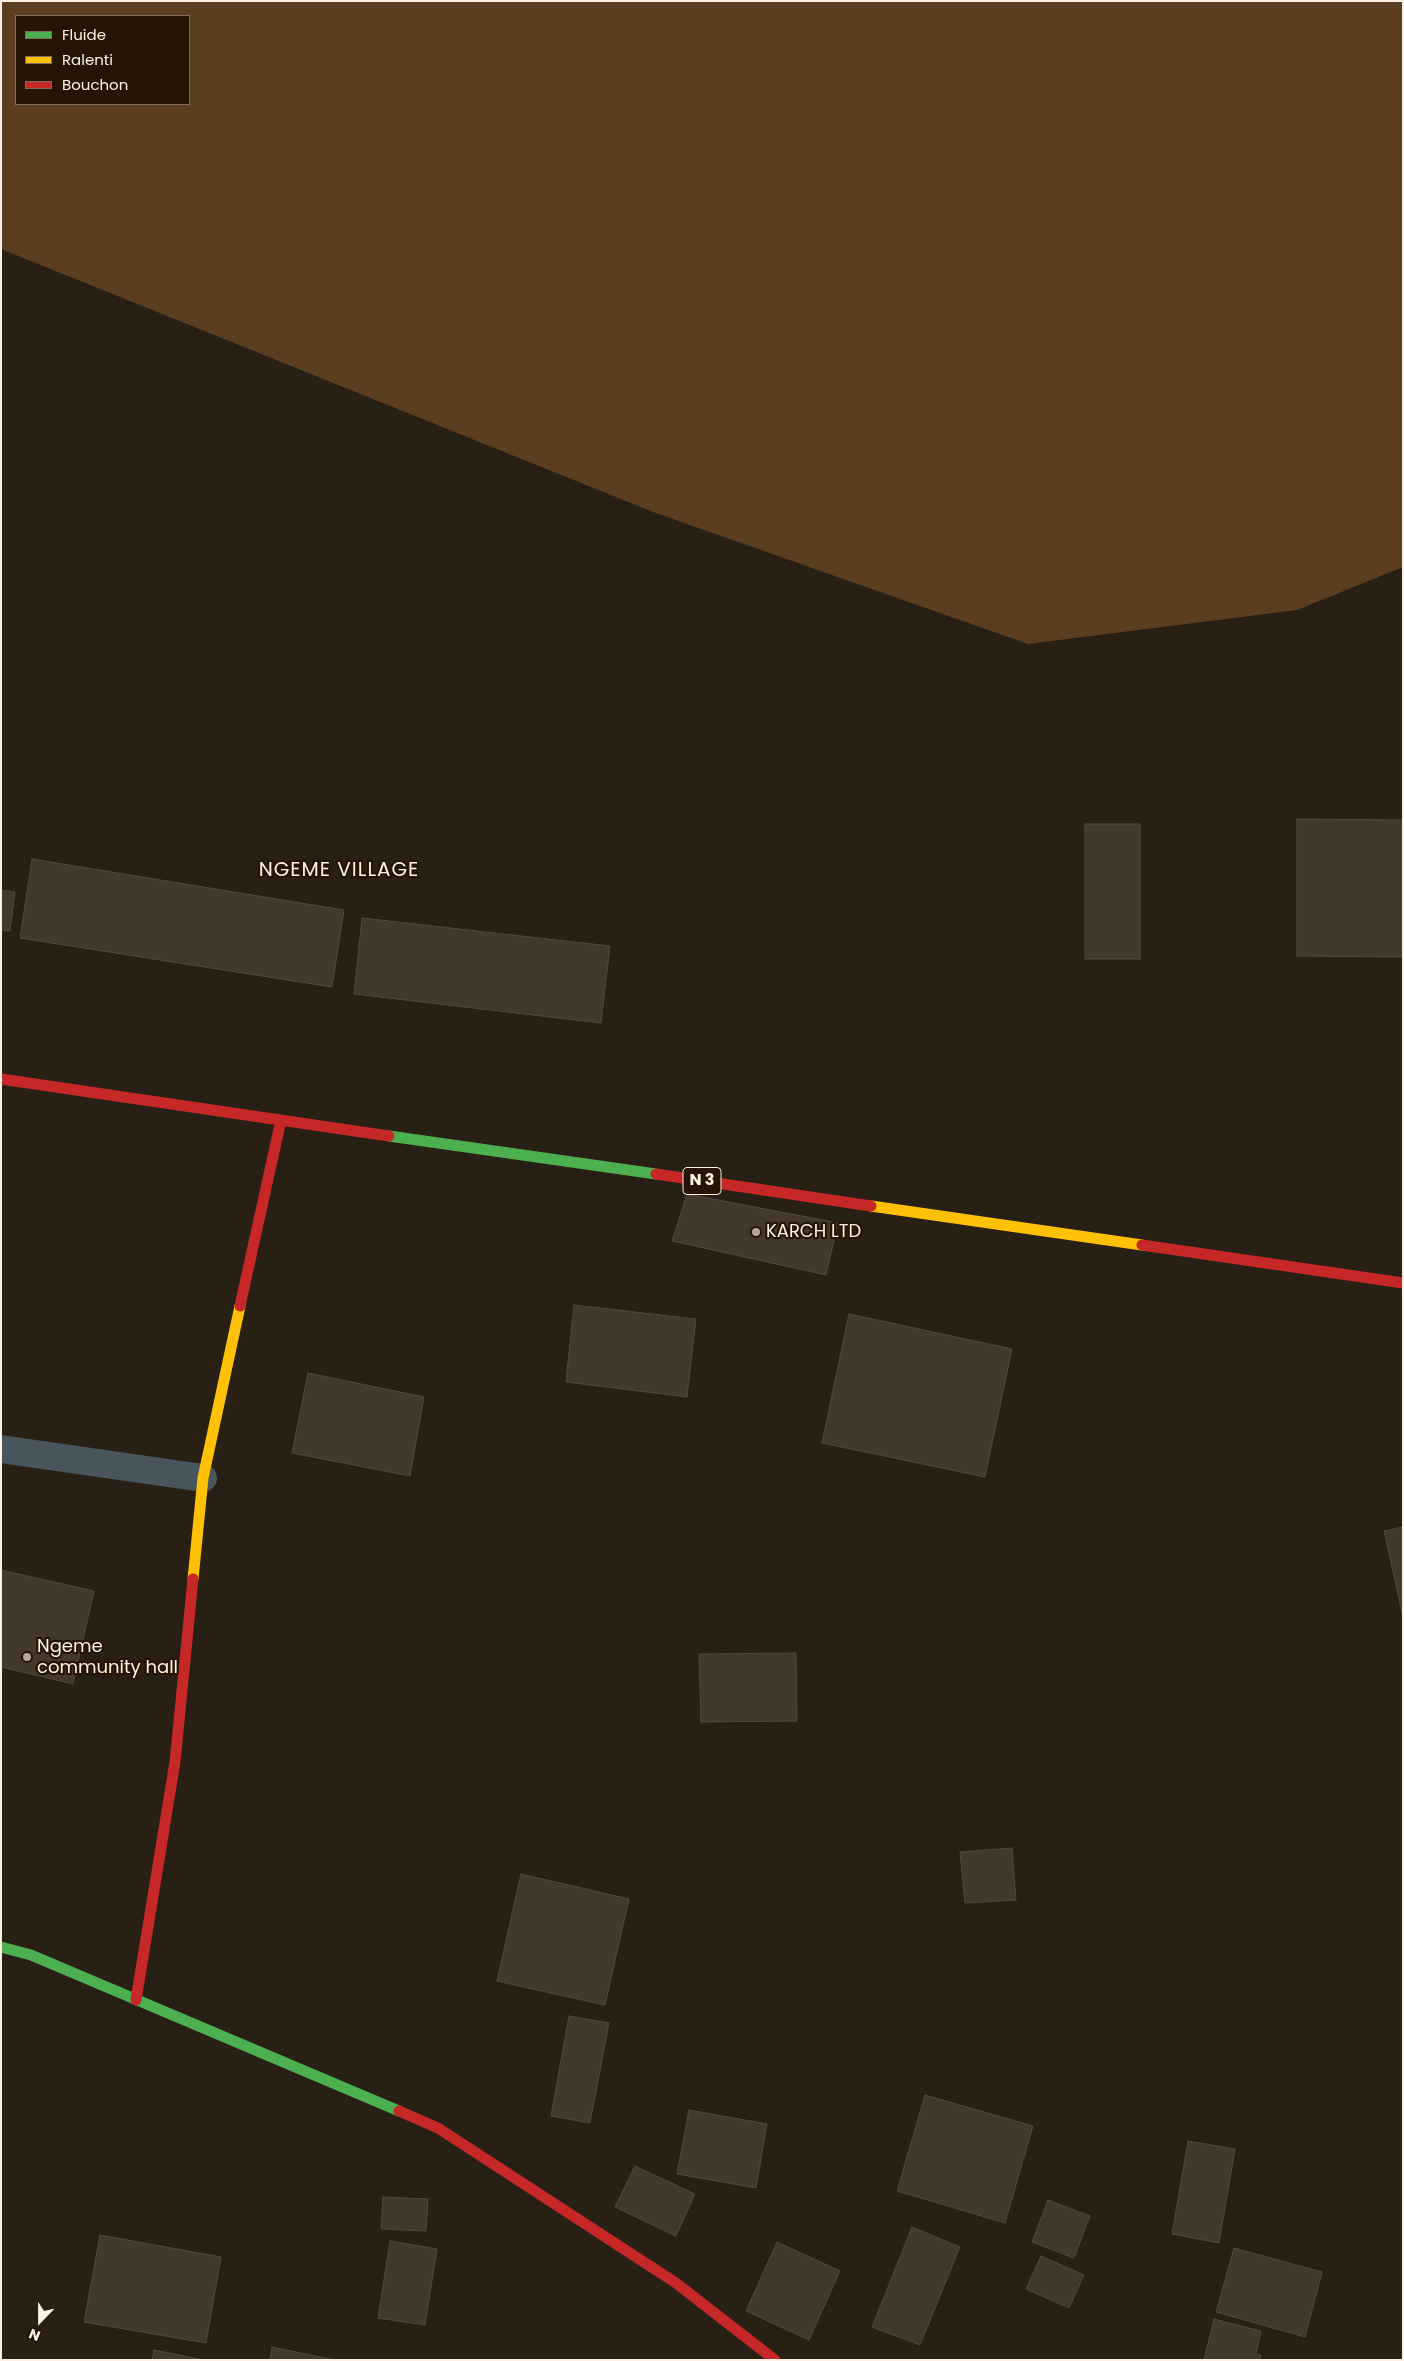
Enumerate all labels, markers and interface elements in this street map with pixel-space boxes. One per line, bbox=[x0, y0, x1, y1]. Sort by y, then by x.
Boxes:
legend bbox=[15, 15, 190, 105]
text: Fluide bbox=[62, 24, 106, 45]
text: Ralenti bbox=[62, 49, 113, 70]
text: Bouchon bbox=[62, 74, 128, 95]
district label: NGEME VILLAGE bbox=[257, 859, 421, 883]
road number: N 3 bbox=[683, 1168, 721, 1194]
place label: KARCH LTD bbox=[766, 1221, 861, 1243]
marker: KARCH LTD bbox=[750, 1226, 762, 1238]
place label: Ngeme community hall bbox=[37, 1636, 178, 1678]
marker: Ngeme community hall bbox=[21, 1651, 33, 1663]
north arrow bbox=[15, 2296, 65, 2346]
text: N bbox=[26, 2324, 43, 2346]

